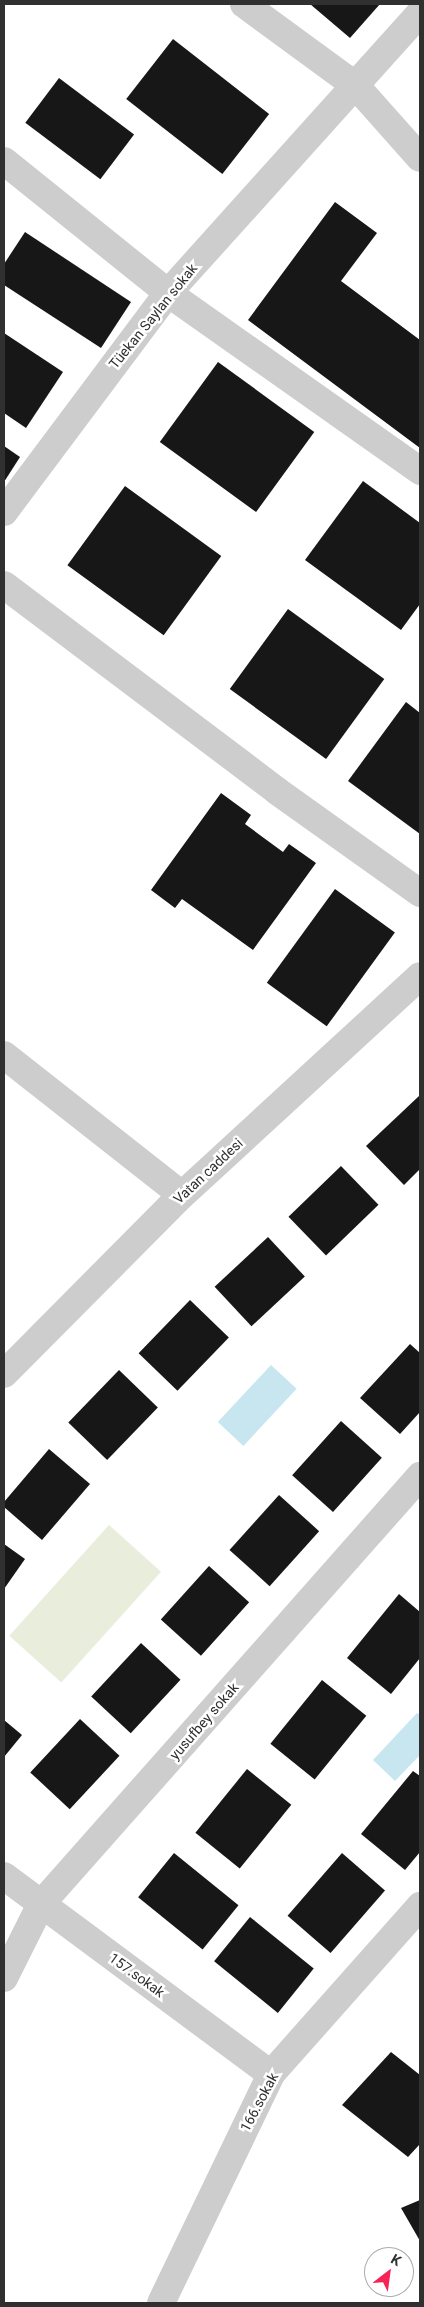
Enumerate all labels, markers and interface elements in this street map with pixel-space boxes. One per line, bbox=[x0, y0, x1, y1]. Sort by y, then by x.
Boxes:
street label: Tüekan Saylan sokak bbox=[105, 260, 201, 372]
street label: Vatan caddesi bbox=[170, 1135, 246, 1207]
street label: yusufbey sokak bbox=[166, 1679, 242, 1763]
street label: 157.sokak bbox=[106, 1949, 168, 2001]
street label: 166.sokak bbox=[236, 2070, 282, 2134]
north arrow bbox=[364, 2247, 414, 2297]
text: K bbox=[388, 2251, 404, 2269]

